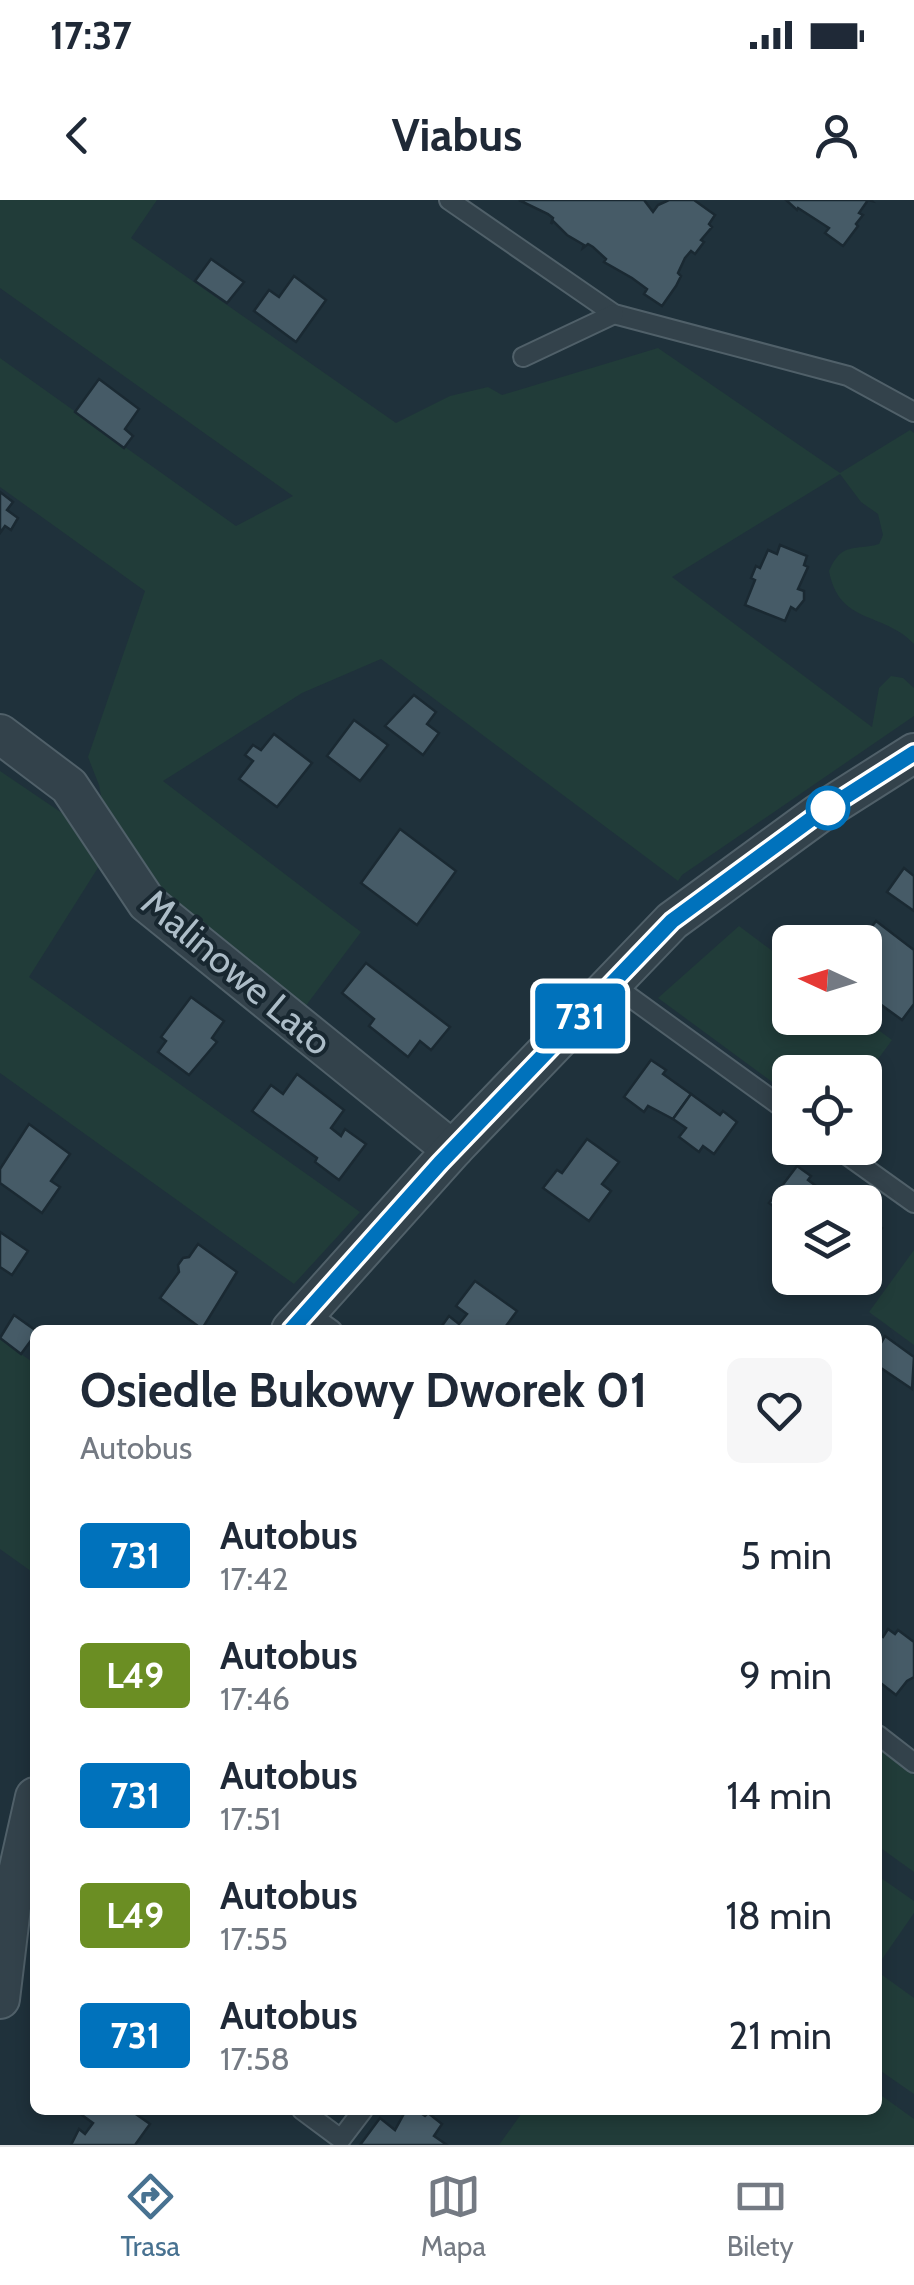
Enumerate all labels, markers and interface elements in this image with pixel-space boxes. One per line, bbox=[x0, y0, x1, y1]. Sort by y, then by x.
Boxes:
text: 17:37 bbox=[50, 12, 132, 59]
icon: back bbox=[50, 108, 105, 163]
text: Viabus bbox=[392, 108, 522, 162]
icon: person bbox=[809, 108, 864, 163]
unlabelled marker bbox=[807, 787, 849, 829]
street label: Malinowe Lato bbox=[132, 879, 342, 1065]
north arrow bbox=[772, 925, 882, 1035]
map controls bbox=[772, 925, 882, 1295]
line badge: 731 bbox=[522, 984, 638, 1048]
text: 731 bbox=[555, 995, 605, 1038]
button: locate bbox=[772, 1055, 882, 1165]
button: layers bbox=[772, 1185, 882, 1295]
button: heart bbox=[727, 1358, 832, 1463]
text: Osiedle Bukowy Dworek 01 bbox=[80, 1361, 647, 1419]
text: Autobus bbox=[80, 1428, 192, 1467]
text: Autobus bbox=[220, 1512, 358, 1559]
text: 5 min bbox=[740, 1532, 832, 1579]
text: 731 bbox=[110, 1534, 160, 1577]
text: 17:42 bbox=[220, 1559, 288, 1598]
text: Autobus bbox=[220, 1632, 358, 1679]
text: 9 min bbox=[739, 1652, 832, 1699]
text: L49 bbox=[106, 1654, 164, 1697]
text: 17:46 bbox=[220, 1679, 290, 1718]
text: Autobus bbox=[220, 1752, 358, 1799]
text: 14 min bbox=[726, 1772, 832, 1819]
text: 731 bbox=[110, 1774, 160, 1817]
text: 17:51 bbox=[220, 1799, 281, 1838]
text: Autobus bbox=[220, 1872, 358, 1919]
text: 18 min bbox=[725, 1892, 832, 1939]
text: L49 bbox=[106, 1894, 164, 1937]
text: 17:55 bbox=[220, 1919, 288, 1958]
text: Autobus bbox=[220, 1992, 358, 2039]
text: 21 min bbox=[729, 2012, 832, 2059]
text: 731 bbox=[110, 2014, 160, 2057]
text: 17:58 bbox=[220, 2039, 290, 2078]
tab: Trasa bbox=[120, 2169, 180, 2263]
tab: Mapa bbox=[421, 2169, 486, 2263]
tab: Bilety bbox=[727, 2169, 794, 2263]

